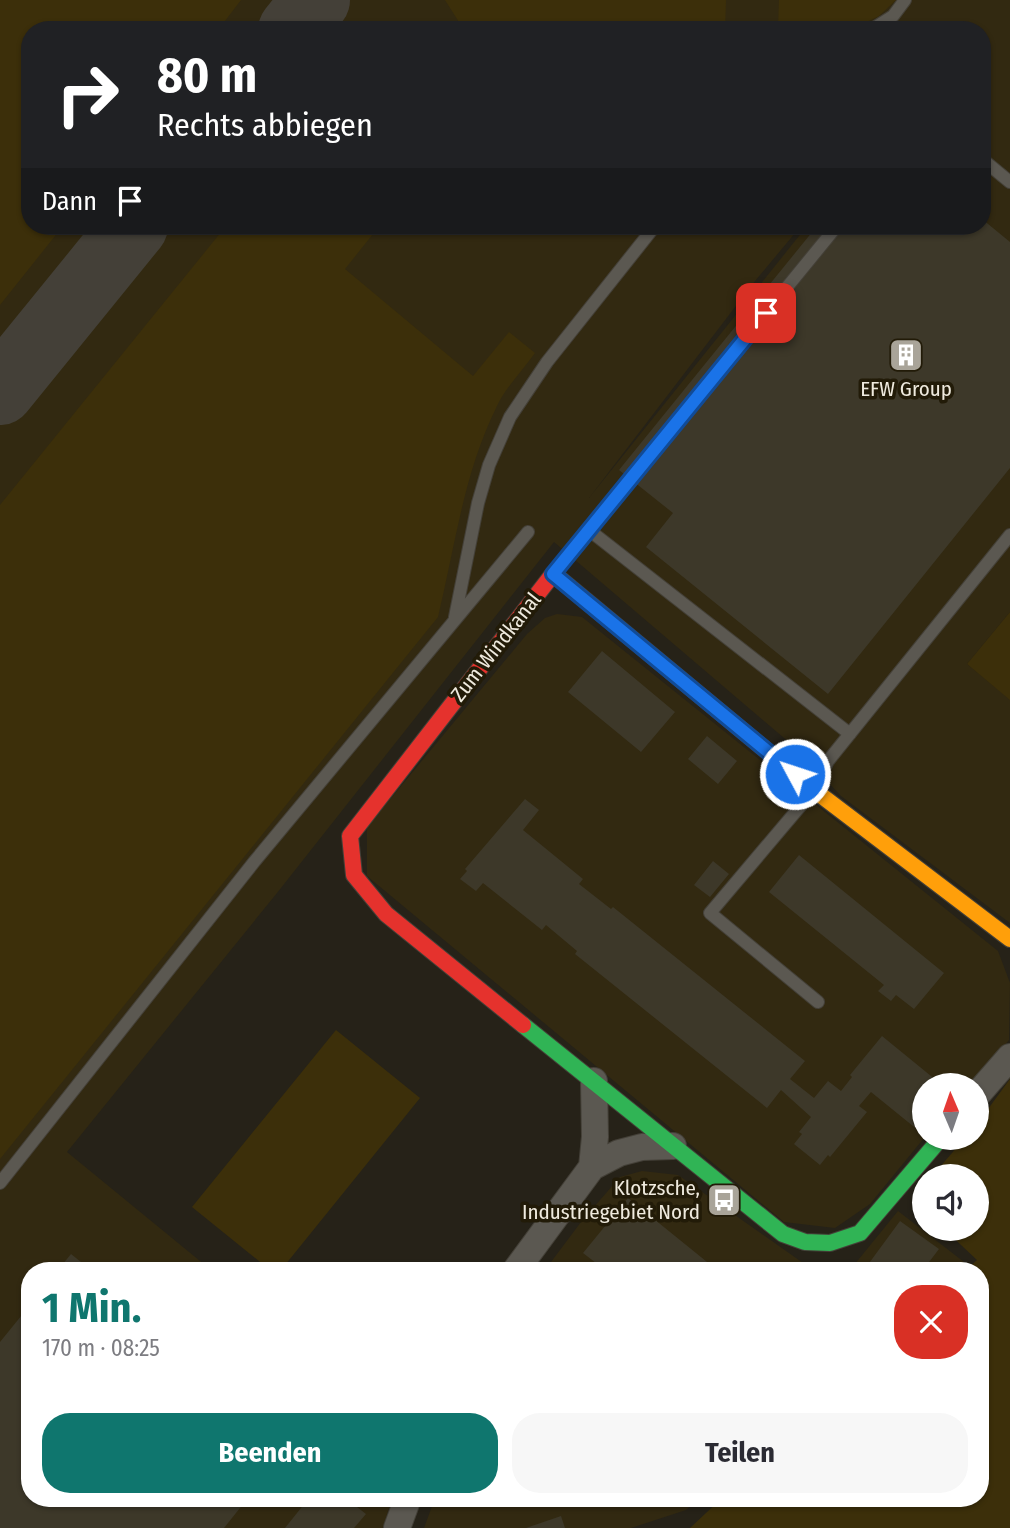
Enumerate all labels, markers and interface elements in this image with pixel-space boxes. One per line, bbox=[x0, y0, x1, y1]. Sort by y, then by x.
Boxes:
text: 80 m bbox=[157, 46, 257, 105]
icon: right bbox=[42, 49, 133, 140]
text: Rechts abbiegen bbox=[157, 106, 373, 144]
icon: arrive bbox=[111, 182, 149, 220]
text: Dann bbox=[42, 186, 97, 217]
pin bbox=[736, 283, 796, 343]
icon: arrive bbox=[747, 294, 785, 332]
building icon: EFW Group bbox=[887, 336, 925, 374]
place label: EFW Group bbox=[860, 376, 952, 402]
street label: Zum Windkanal bbox=[445, 587, 547, 707]
position arrow bbox=[758, 737, 832, 811]
north arrow bbox=[912, 1073, 989, 1150]
map controls bbox=[912, 1073, 989, 1241]
button: sound bbox=[912, 1164, 989, 1241]
place label: Klotzsche, Industriegebiet Nord bbox=[522, 1175, 700, 1225]
bus stop icon: Klotzsche, Industriegebiet Nord bbox=[705, 1181, 743, 1219]
text: 1 Min. bbox=[42, 1283, 141, 1333]
button: close bbox=[894, 1285, 968, 1359]
text: 170 m · 08:25 bbox=[42, 1334, 160, 1362]
button: Beenden bbox=[42, 1413, 498, 1493]
button: Teilen bbox=[512, 1413, 968, 1493]

